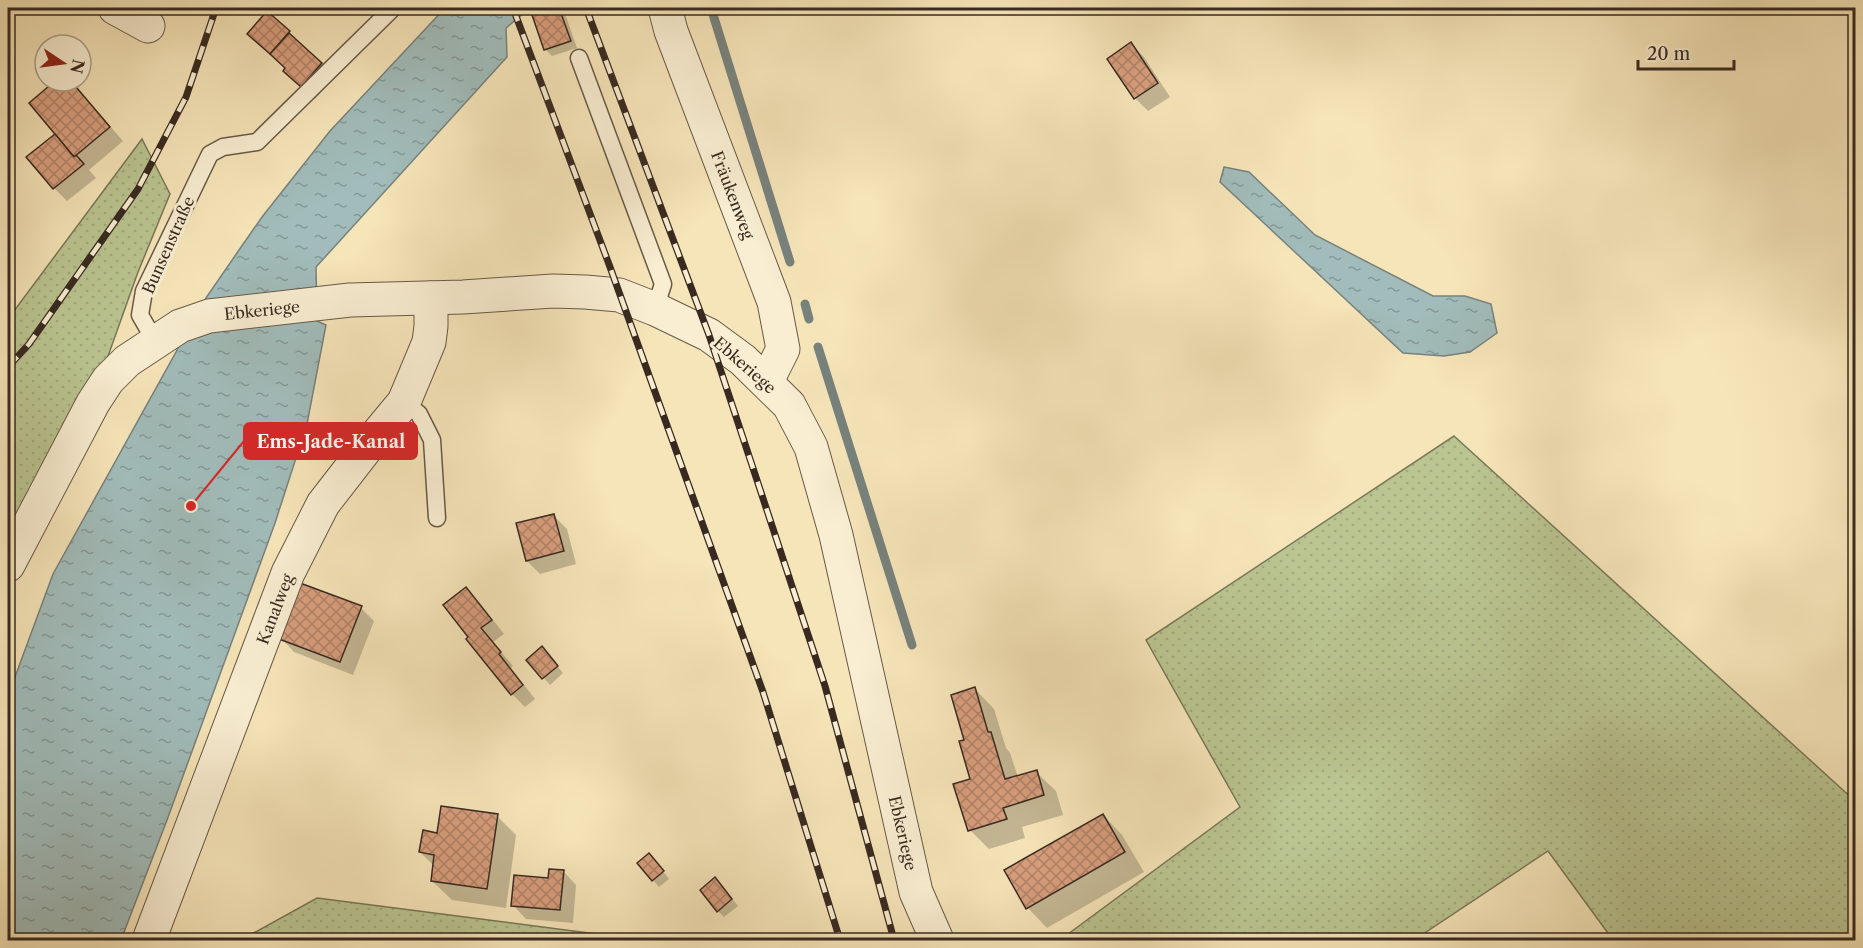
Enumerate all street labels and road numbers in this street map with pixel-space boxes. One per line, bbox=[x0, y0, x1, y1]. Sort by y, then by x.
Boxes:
street label: Fräukenweg bbox=[707, 148, 759, 242]
street label: Bunsenstraße bbox=[138, 193, 198, 297]
street label: Ebkeriege bbox=[223, 296, 301, 324]
street label: Ebkeriege bbox=[710, 332, 780, 398]
street label: Kanalweg bbox=[252, 570, 298, 647]
street label: Ebkeriege bbox=[885, 794, 921, 872]

